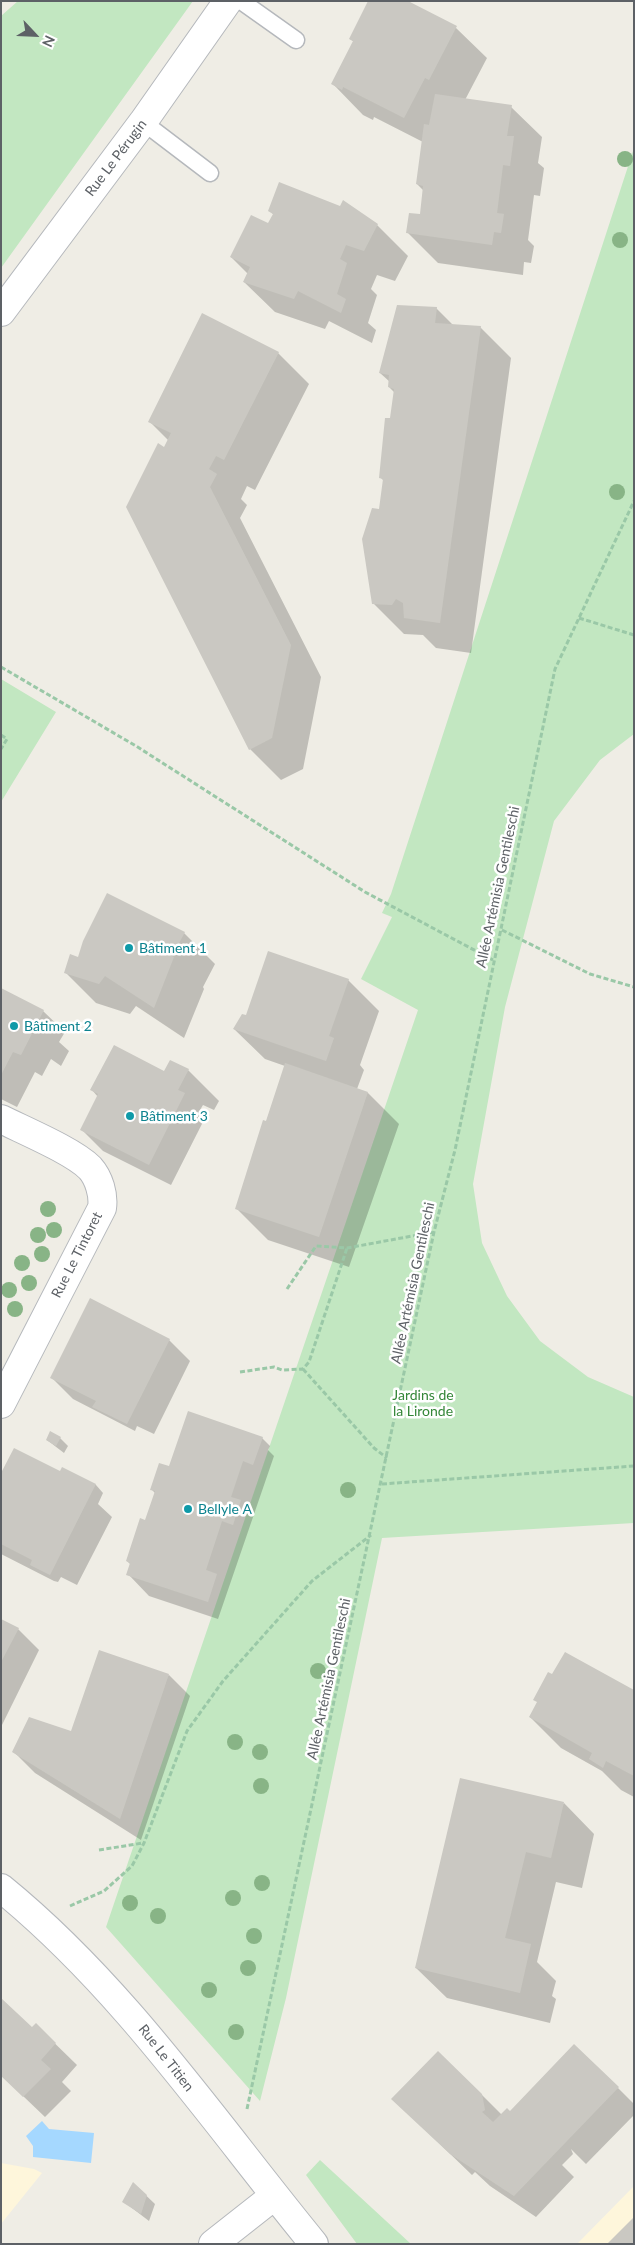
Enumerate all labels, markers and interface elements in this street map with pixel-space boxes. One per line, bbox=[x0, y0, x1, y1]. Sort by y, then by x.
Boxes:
north arrow bbox=[10, 10, 60, 60]
text: N bbox=[39, 33, 59, 50]
street label: Rue Le Pérugin bbox=[82, 116, 150, 200]
street label: Allée Artémisia Gentileschi bbox=[473, 805, 523, 969]
place label: Bâtiment 1 bbox=[139, 940, 207, 956]
marker: Bâtiment 1 bbox=[123, 942, 135, 954]
place label: Bâtiment 2 bbox=[24, 1018, 92, 1034]
marker: Bâtiment 2 bbox=[8, 1020, 20, 1032]
place label: Bâtiment 3 bbox=[140, 1108, 208, 1124]
marker: Bâtiment 3 bbox=[124, 1110, 136, 1122]
street label: Allée Artémisia Gentileschi bbox=[388, 1201, 438, 1365]
street label: Rue Le Tintoret bbox=[48, 1209, 106, 1301]
park label: Jardins de la Lironde bbox=[392, 1387, 454, 1420]
place label: Bellyle A bbox=[198, 1501, 252, 1517]
marker: Bellyle A bbox=[182, 1503, 194, 1515]
street label: Allée Artémisia Gentileschi bbox=[304, 1597, 354, 1761]
street label: Rue Le Titien bbox=[135, 2021, 197, 2095]

